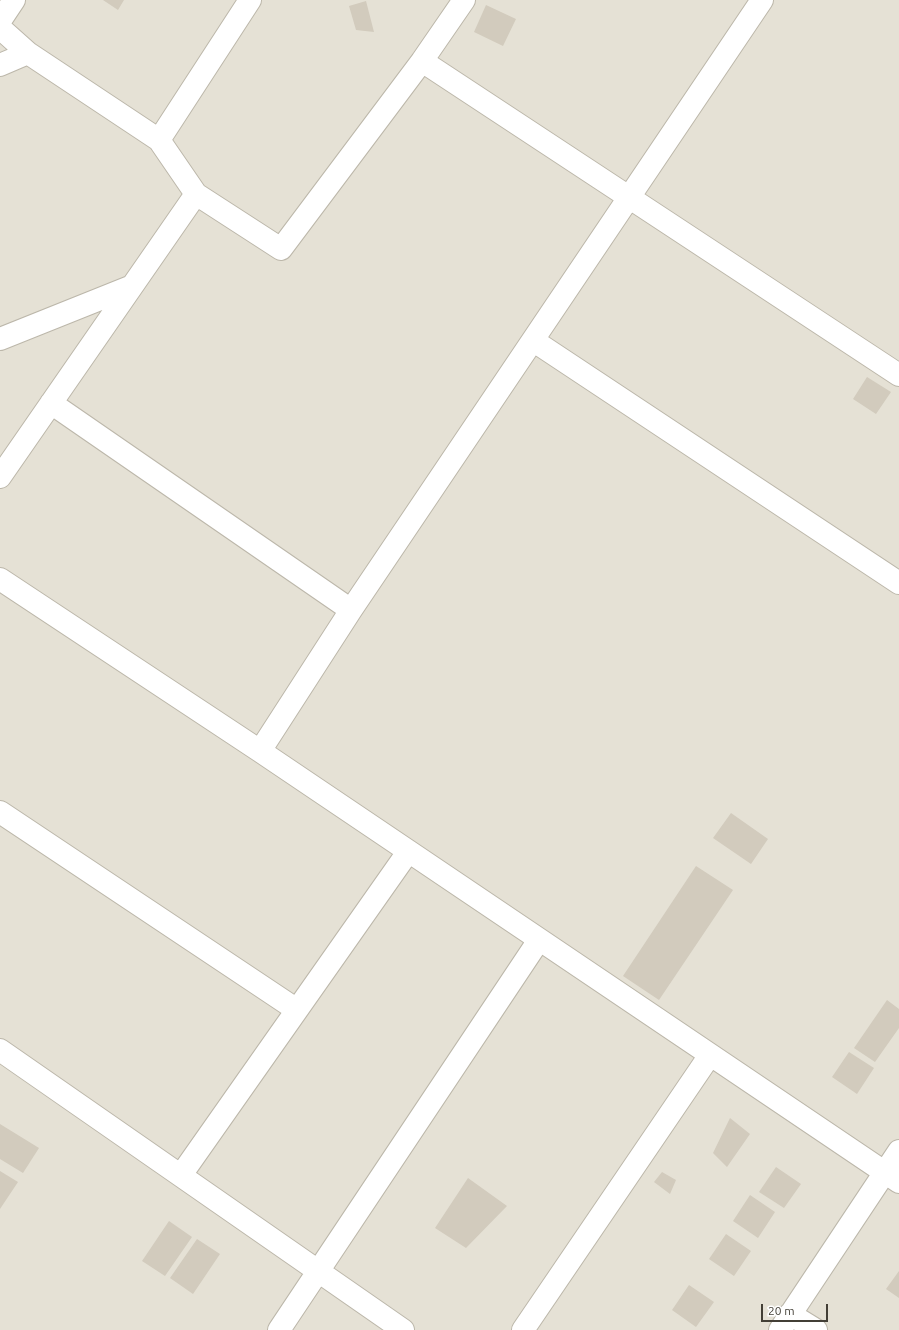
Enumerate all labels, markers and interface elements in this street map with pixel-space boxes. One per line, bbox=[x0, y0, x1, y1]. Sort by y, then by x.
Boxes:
scale bar bbox=[763, 1296, 830, 1322]
text: 20 m bbox=[768, 1304, 795, 1317]

